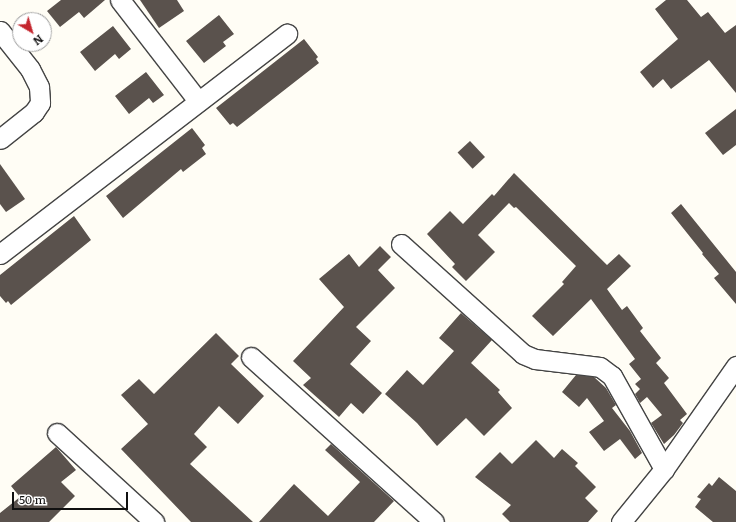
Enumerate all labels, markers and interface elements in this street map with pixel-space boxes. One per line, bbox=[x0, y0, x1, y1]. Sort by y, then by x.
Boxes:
north arrow bbox=[12, 12, 52, 52]
text: N bbox=[30, 32, 47, 50]
scale bar bbox=[14, 484, 130, 510]
text: 50 m bbox=[19, 490, 46, 508]

